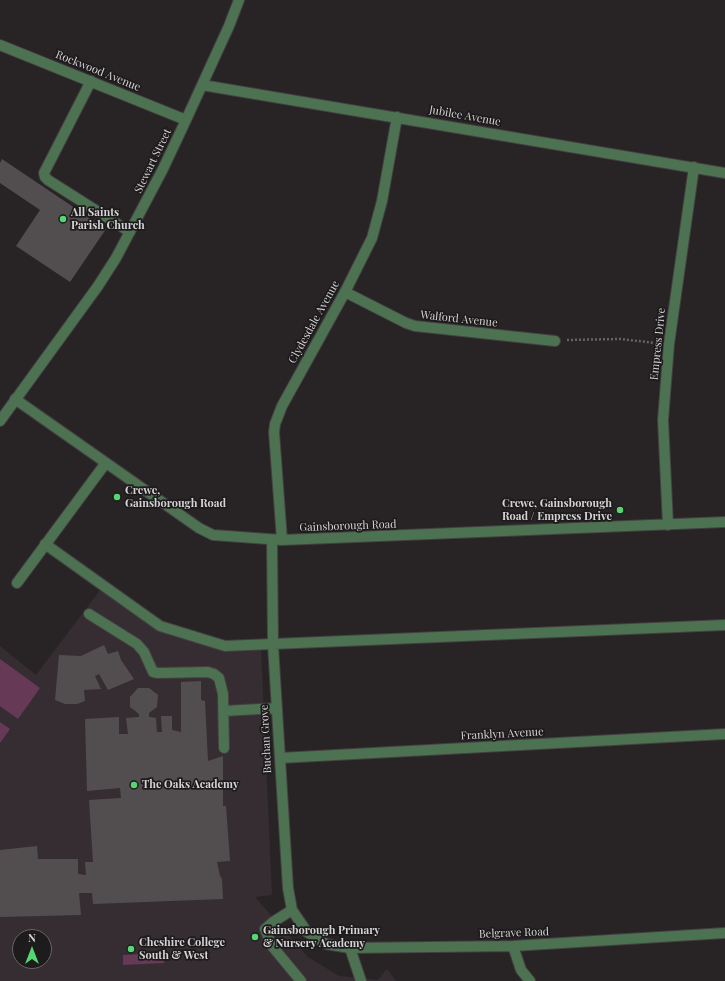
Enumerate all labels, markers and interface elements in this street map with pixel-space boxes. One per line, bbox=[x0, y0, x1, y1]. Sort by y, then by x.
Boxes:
street label: Rockwood Avenue bbox=[54, 48, 142, 94]
street label: Jubilee Avenue bbox=[428, 103, 502, 129]
street label: Stewart Street bbox=[132, 127, 174, 195]
place label: All Saints Parish Church bbox=[71, 206, 145, 232]
marker: All Saints Parish Church bbox=[58, 214, 68, 224]
street label: Clydesdale Avenue bbox=[286, 278, 342, 366]
street label: Empress Drive bbox=[648, 307, 668, 381]
street label: Walford Avenue bbox=[420, 308, 498, 330]
place label: Crewe, Gainsborough Road bbox=[125, 484, 226, 510]
marker: Crewe, Gainsborough Road bbox=[112, 492, 122, 502]
place label: Crewe, Gainsborough Road / Empress Drive bbox=[502, 497, 612, 523]
marker: Crewe, Gainsborough Road / Empress Drive bbox=[615, 505, 625, 515]
street label: Gainsborough Road bbox=[299, 518, 397, 534]
street label: Buchan Grove bbox=[258, 704, 274, 774]
street label: Franklyn Avenue bbox=[460, 725, 544, 743]
place label: The Oaks Academy bbox=[142, 778, 239, 792]
marker: The Oaks Academy bbox=[129, 780, 139, 790]
place label: Gainsborough Primary & Nursery Academy bbox=[263, 924, 380, 950]
street label: Belgrave Road bbox=[479, 925, 549, 941]
north arrow bbox=[12, 929, 52, 969]
text: N bbox=[28, 930, 36, 945]
marker: Gainsborough Primary & Nursery Academy bbox=[250, 932, 260, 942]
place label: Cheshire College South & West bbox=[139, 936, 225, 962]
marker: Cheshire College South & West bbox=[126, 944, 136, 954]

